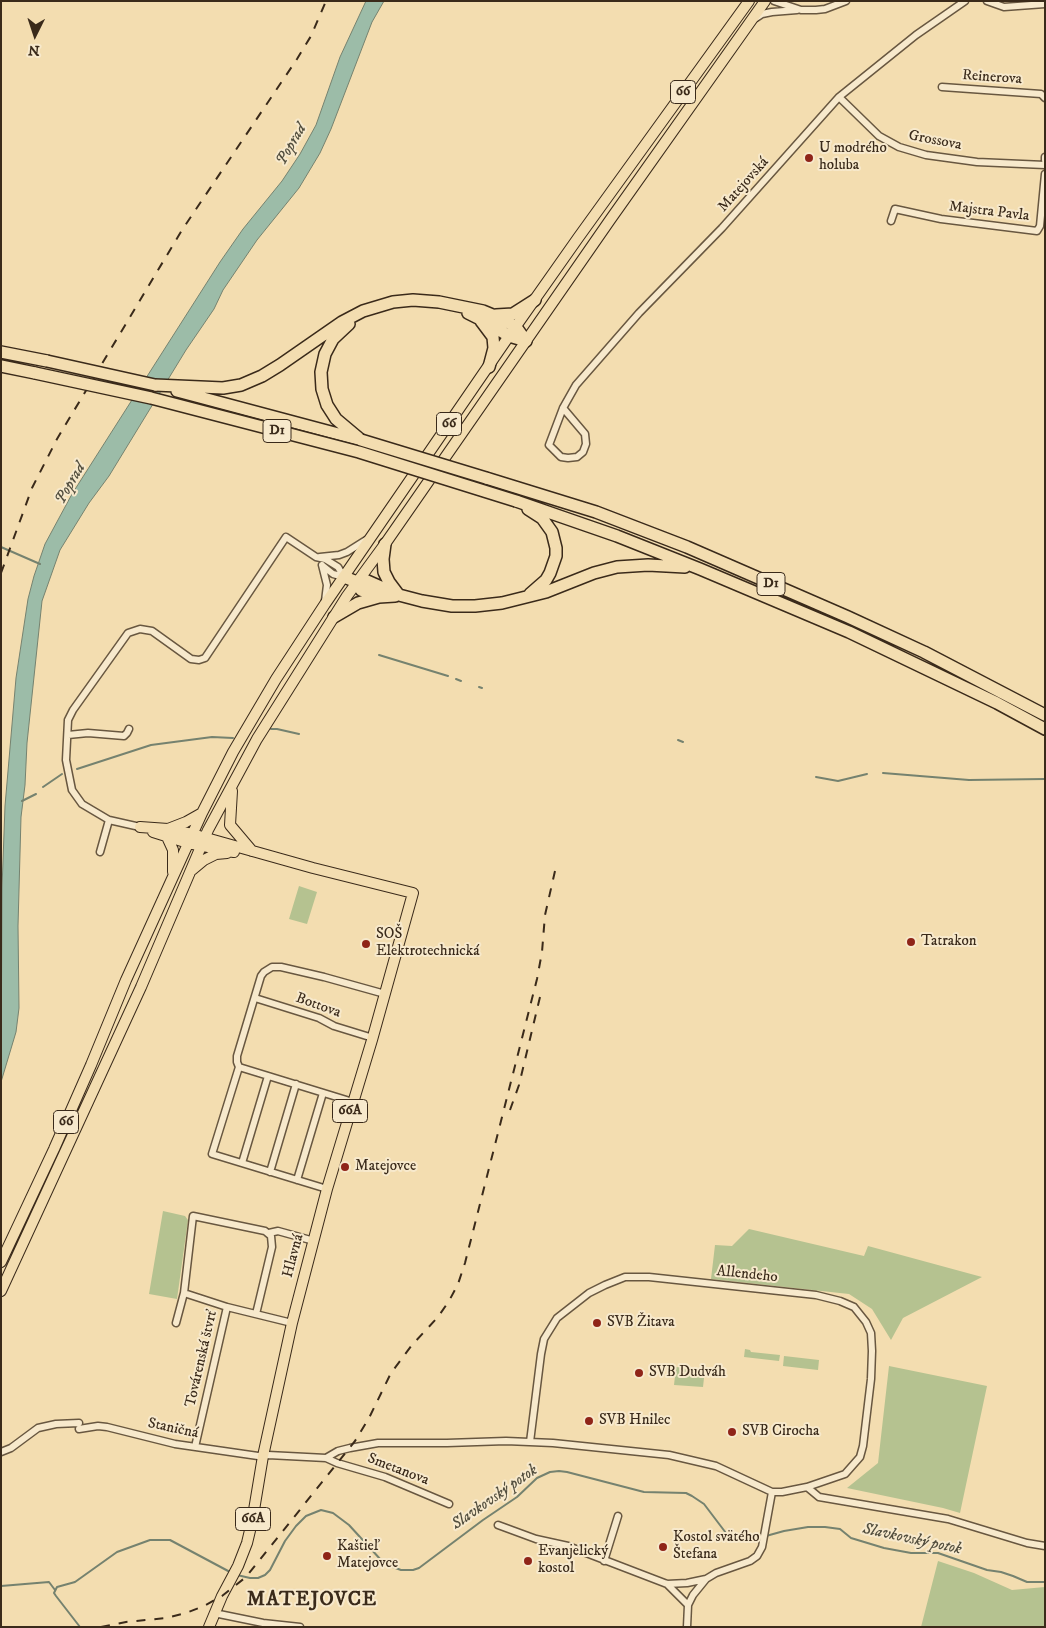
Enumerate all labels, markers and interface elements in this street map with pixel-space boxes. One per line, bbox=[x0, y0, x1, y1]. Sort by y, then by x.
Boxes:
north arrow bbox=[10, 10, 60, 60]
text: N bbox=[28, 41, 40, 59]
street label: Reinerova bbox=[962, 67, 1022, 89]
road number: 66 bbox=[670, 80, 696, 104]
water label: Poprad bbox=[273, 121, 311, 169]
street label: Grossova bbox=[907, 127, 963, 155]
place label: U modrého holuba bbox=[819, 140, 887, 175]
marker: U modrého holuba bbox=[803, 152, 815, 164]
street label: Matejovská bbox=[715, 154, 773, 216]
street label: Majstra Pavla bbox=[948, 198, 1030, 226]
road number: 66 bbox=[436, 412, 462, 436]
road number: D1 bbox=[263, 420, 291, 442]
water label: Poprad bbox=[52, 460, 90, 508]
road number: D1 bbox=[757, 572, 785, 596]
place label: SOŠ Elektrotechnická bbox=[376, 926, 480, 961]
place label: Tatrakon bbox=[921, 933, 977, 951]
marker: Tatrakon bbox=[905, 936, 917, 948]
marker: SOŠ Elektrotechnická bbox=[360, 938, 372, 950]
street label: Bottova bbox=[293, 990, 343, 1022]
road number: 66A bbox=[332, 1100, 368, 1122]
road number: 66 bbox=[54, 1110, 78, 1134]
place label: Matejovce bbox=[355, 1158, 416, 1176]
marker: Matejovce bbox=[339, 1161, 351, 1173]
street label: Hlavná bbox=[280, 1232, 308, 1280]
street label: Allendeho bbox=[716, 1263, 778, 1287]
street label: Továrenská štvrť bbox=[182, 1309, 222, 1409]
place label: SVB Žitava bbox=[607, 1314, 675, 1332]
marker: SVB Žitava bbox=[591, 1317, 603, 1329]
place label: SVB Dudváh bbox=[649, 1364, 726, 1382]
marker: SVB Dudváh bbox=[633, 1367, 645, 1379]
place label: SVB Hnilec bbox=[599, 1412, 670, 1430]
street label: Staničná bbox=[146, 1415, 200, 1443]
marker: SVB Hnilec bbox=[583, 1415, 595, 1427]
place label: SVB Cirocha bbox=[742, 1423, 819, 1441]
marker: SVB Cirocha bbox=[726, 1426, 738, 1438]
street label: Smetanova bbox=[365, 1450, 431, 1490]
water label: Slavkovský potok bbox=[448, 1461, 542, 1535]
road number: 66A bbox=[236, 1508, 270, 1530]
water label: Slavkovský potok bbox=[861, 1520, 963, 1560]
place label: Kostol svätého Štefana bbox=[673, 1529, 760, 1564]
place label: Kaštieľ Matejovce bbox=[337, 1538, 398, 1573]
marker: Kostol svätého Štefana bbox=[657, 1541, 669, 1553]
place label: Evanjelický kostol bbox=[538, 1543, 608, 1578]
marker: Kaštieľ Matejovce bbox=[321, 1550, 333, 1562]
marker: Evanjelický kostol bbox=[522, 1555, 534, 1567]
district label: MATEJOVCE bbox=[246, 1589, 378, 1613]

